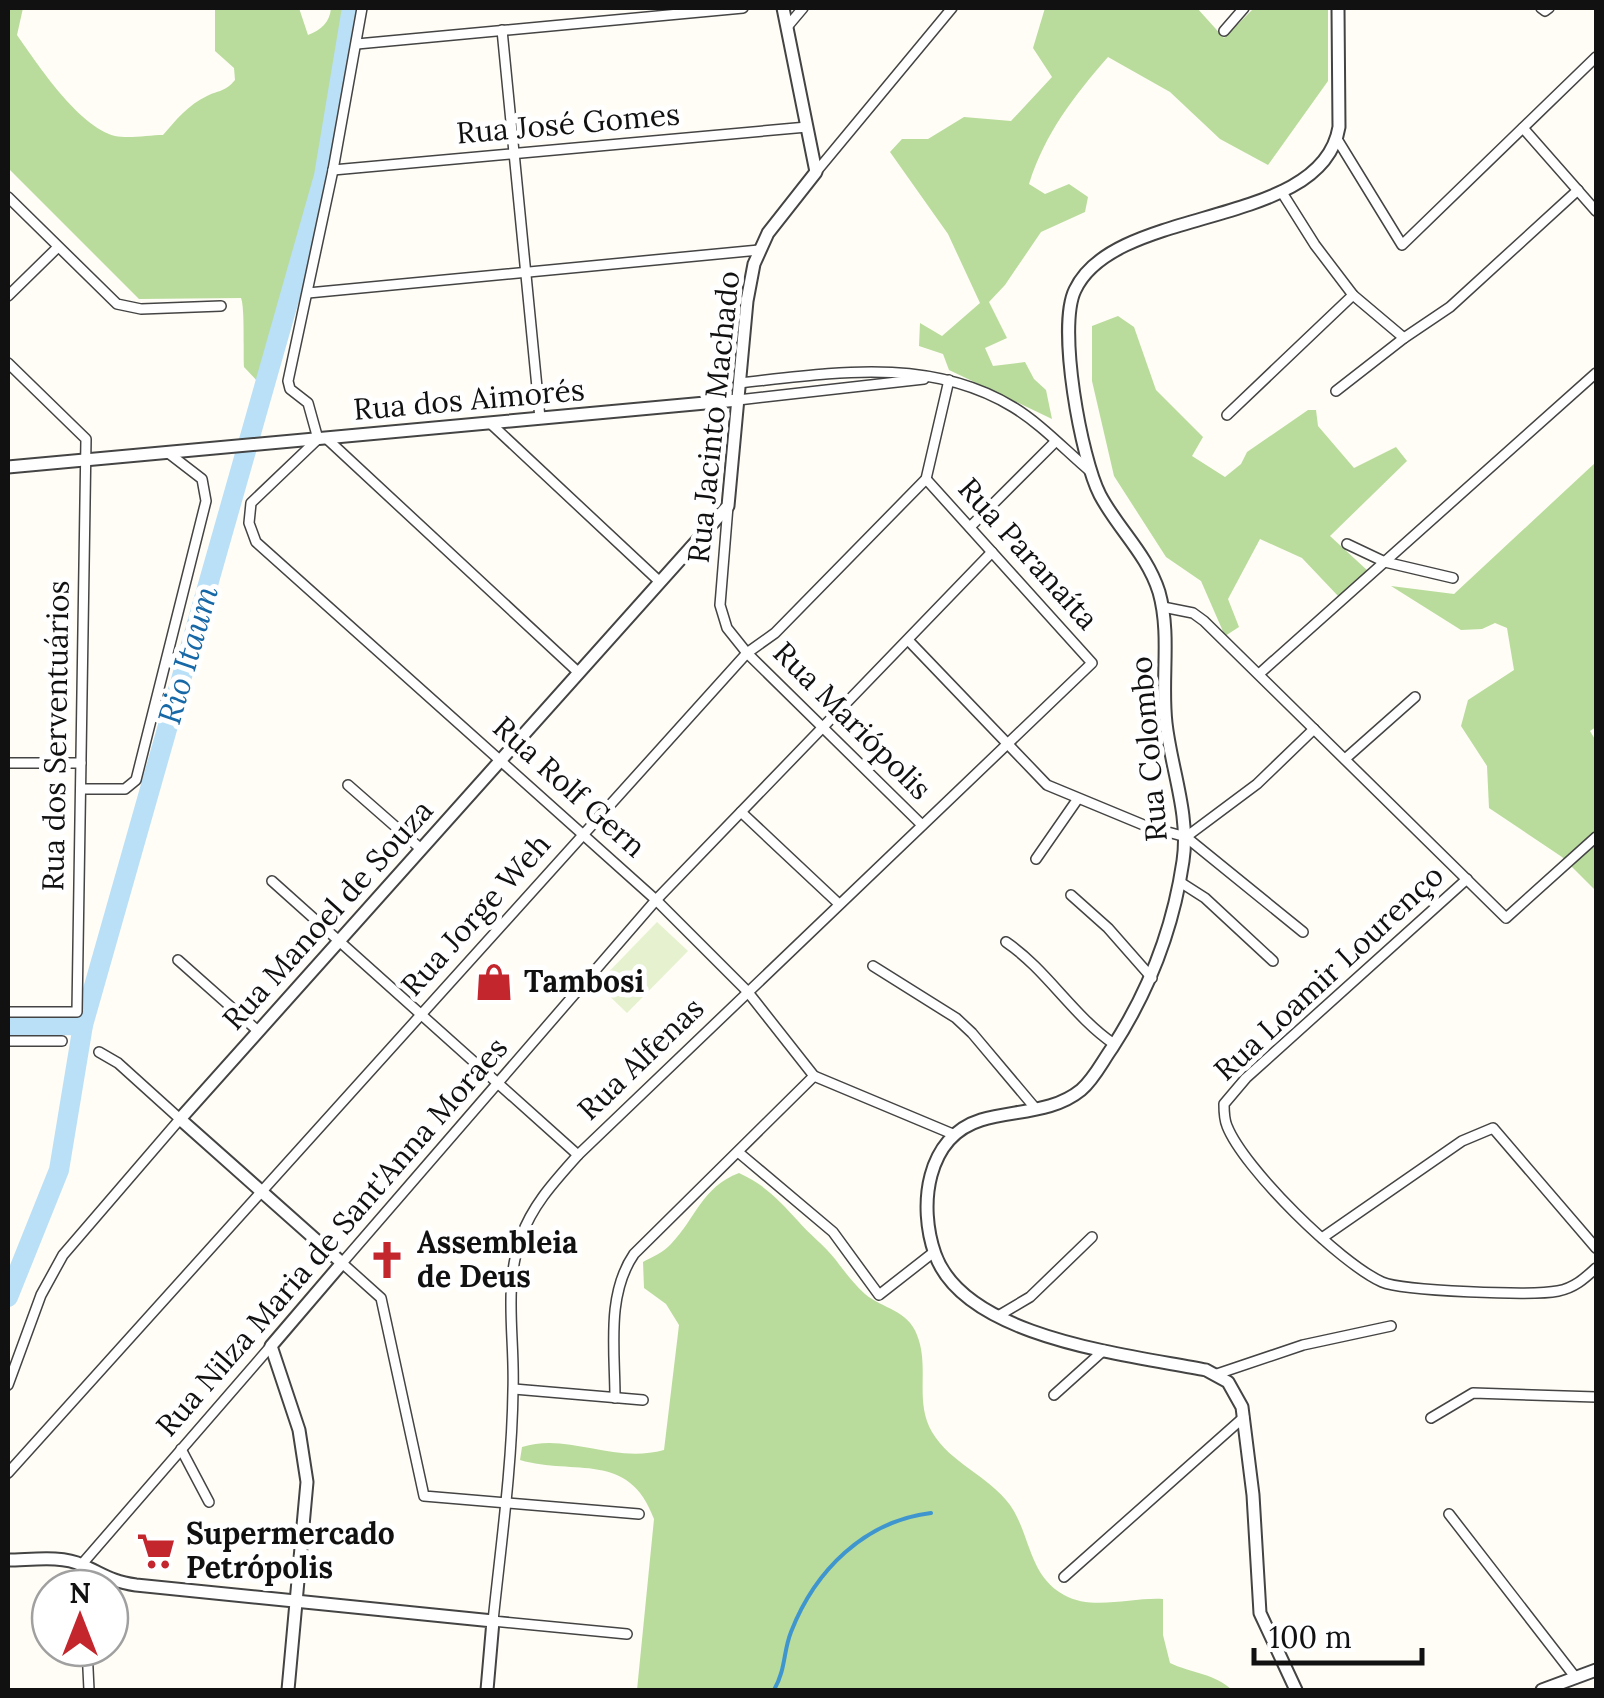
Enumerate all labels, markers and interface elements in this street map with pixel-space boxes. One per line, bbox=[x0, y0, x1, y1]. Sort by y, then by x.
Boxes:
street label: Rua José Gomes bbox=[455, 94, 681, 152]
street label: Rua Jacinto Machado bbox=[679, 269, 747, 565]
street label: Rua dos Aimorés bbox=[352, 370, 586, 428]
street label: Rua Paranaíta bbox=[951, 469, 1107, 637]
street label: Rua dos Serventuários bbox=[33, 580, 77, 892]
water label: Rio Itaum bbox=[148, 581, 227, 729]
street label: Rua Mariópolis bbox=[766, 633, 940, 807]
street label: Rua Colombo bbox=[1121, 655, 1175, 843]
street label: Rua Rolf Gern bbox=[485, 708, 654, 865]
street label: Rua Manoel de Souza bbox=[214, 791, 441, 1037]
street label: Rua Jorge Weh bbox=[393, 825, 559, 1004]
street label: Rua Loamir Lourenço bbox=[1206, 856, 1451, 1088]
shop icon: Tambosi bbox=[473, 961, 515, 1003]
place label: Tambosi bbox=[524, 962, 645, 1000]
street label: Rua Alfenas bbox=[569, 989, 711, 1128]
street label: Rua Nilza Maria de Sant'Anna Moraes bbox=[147, 1029, 515, 1444]
place label: Assembleia de Deus bbox=[417, 1223, 578, 1295]
church icon: Assembleia de Deus bbox=[366, 1239, 408, 1281]
place label: Supermercado Petrópolis bbox=[186, 1514, 395, 1586]
supermarket icon: Supermercado Petrópolis bbox=[135, 1530, 177, 1572]
north arrow bbox=[30, 1568, 130, 1668]
text: N bbox=[69, 1575, 91, 1611]
scale bar bbox=[1254, 1603, 1422, 1665]
text: 100 m bbox=[1269, 1618, 1352, 1656]

